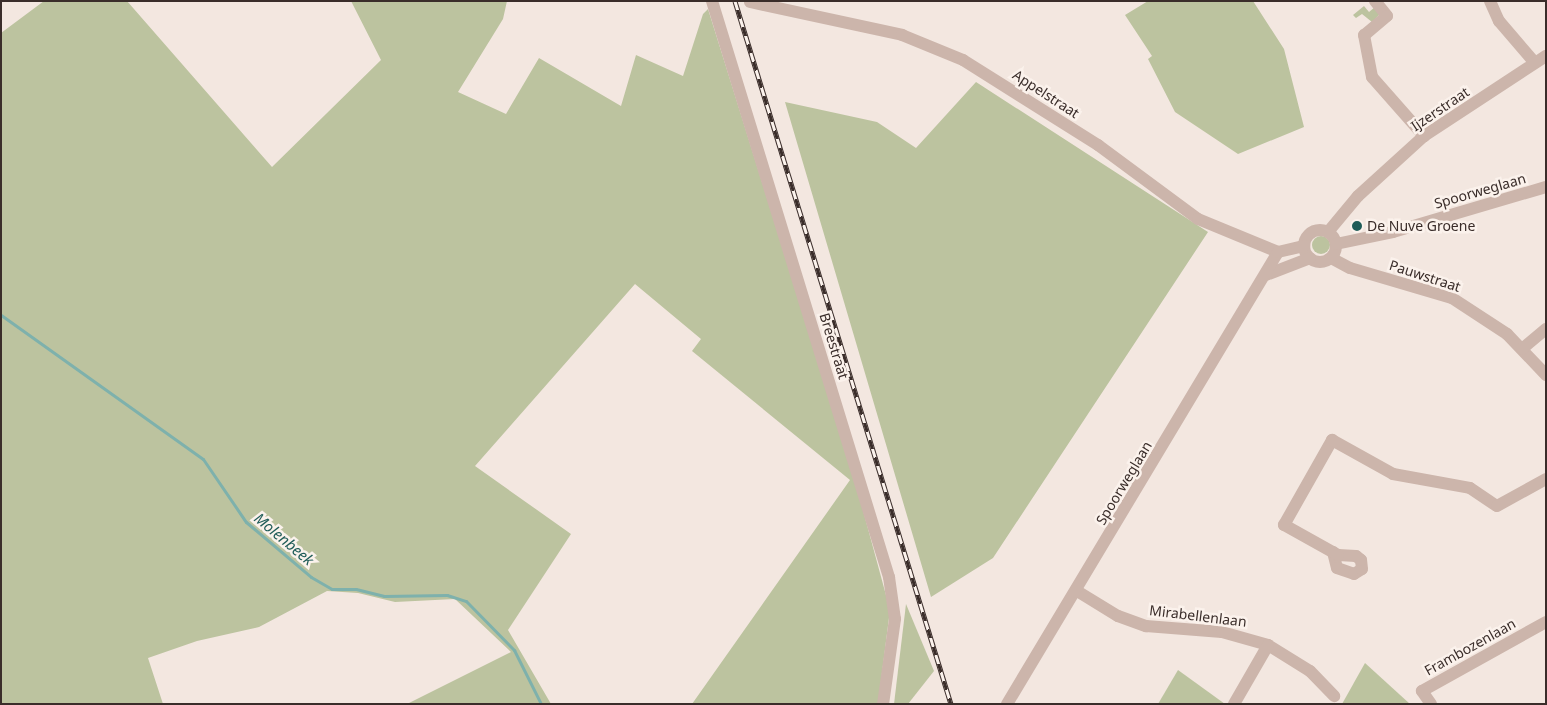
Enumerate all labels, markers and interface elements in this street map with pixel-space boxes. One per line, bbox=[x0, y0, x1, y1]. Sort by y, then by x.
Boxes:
street label: Appelstraat bbox=[1010, 66, 1082, 122]
street label: Ijzerstraat bbox=[1408, 83, 1472, 135]
street label: Spoorweglaan bbox=[1432, 170, 1528, 212]
place label: De Nuve Groene bbox=[1367, 218, 1475, 234]
marker: De Nuve Groene bbox=[1351, 220, 1363, 232]
street label: Pauwstraat bbox=[1387, 257, 1463, 295]
street label: Breestraat bbox=[816, 311, 852, 381]
street label: Spoorweglaan bbox=[1092, 438, 1156, 528]
water label: Molenbeek bbox=[251, 509, 317, 569]
street label: Mirabellenlaan bbox=[1148, 602, 1248, 630]
street label: Frambozenlaan bbox=[1421, 615, 1519, 679]

